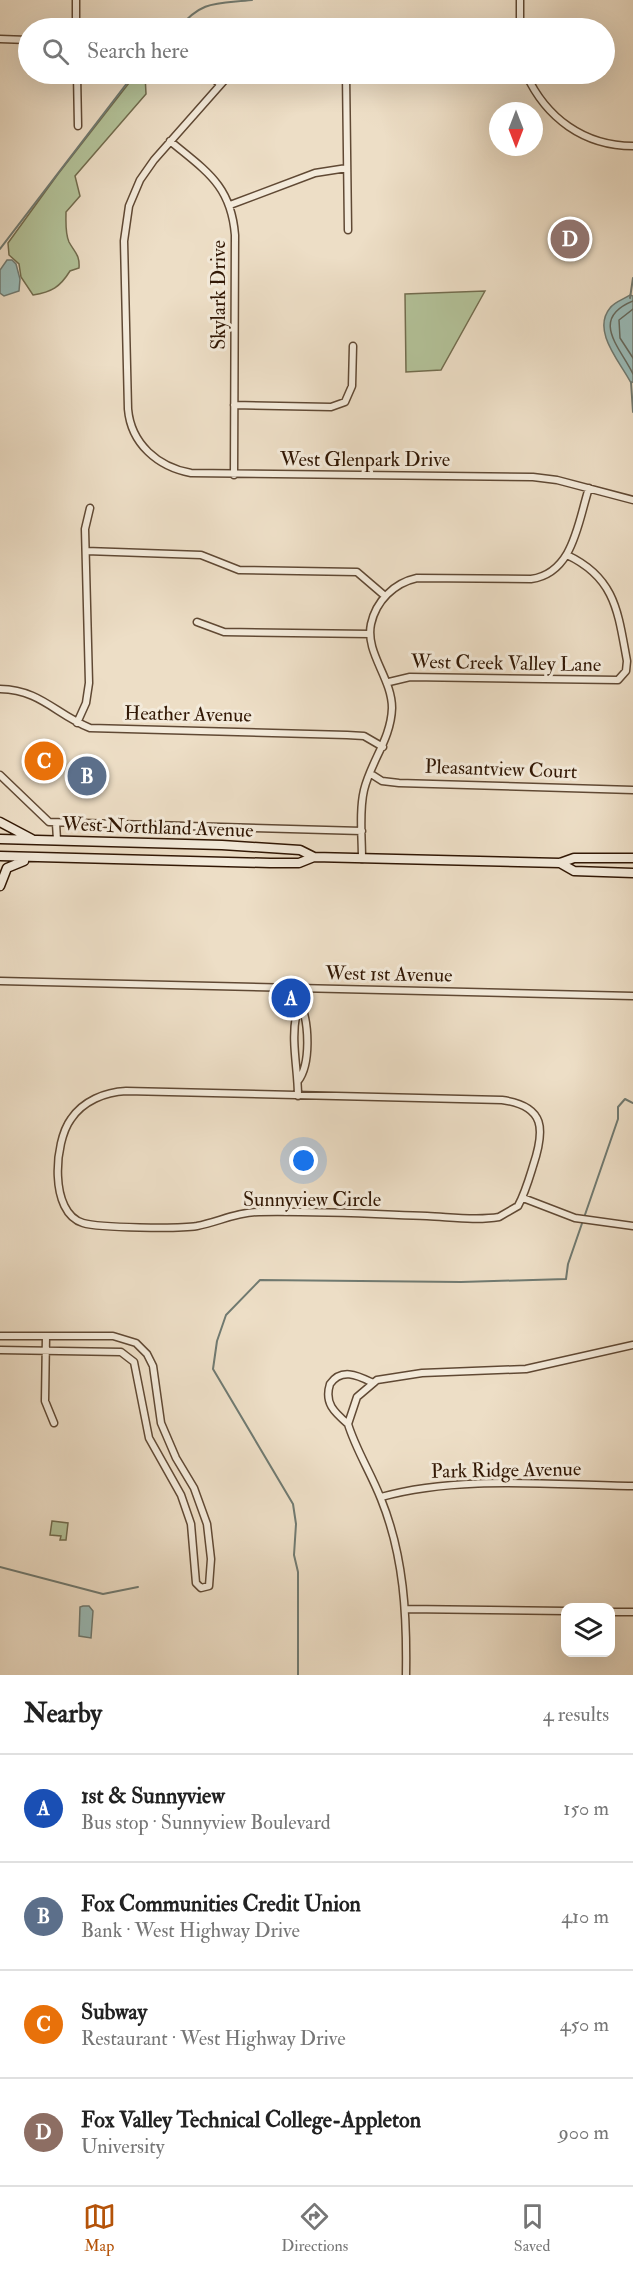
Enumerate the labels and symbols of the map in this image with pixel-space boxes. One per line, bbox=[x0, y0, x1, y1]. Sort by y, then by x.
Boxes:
north arrow bbox=[489, 102, 543, 156]
pin: D bbox=[550, 216, 590, 262]
street label: Skylark Drive bbox=[206, 240, 231, 350]
street label: West Glenpark Drive bbox=[279, 447, 450, 473]
street label: West Creek Valley Lane bbox=[410, 649, 601, 677]
street label: Heather Avenue bbox=[124, 700, 252, 728]
pin: C bbox=[24, 738, 63, 783]
pin: B bbox=[68, 754, 106, 798]
street label: Pleasantview Court bbox=[424, 754, 578, 784]
street label: West Northland Avenue bbox=[61, 811, 254, 843]
street label: West 1st Avenue bbox=[324, 960, 453, 988]
pin: A bbox=[272, 976, 310, 1020]
your location bbox=[289, 1146, 318, 1175]
street label: Sunnyview Circle bbox=[243, 1187, 381, 1212]
street label: Park Ridge Avenue bbox=[431, 1456, 581, 1484]

